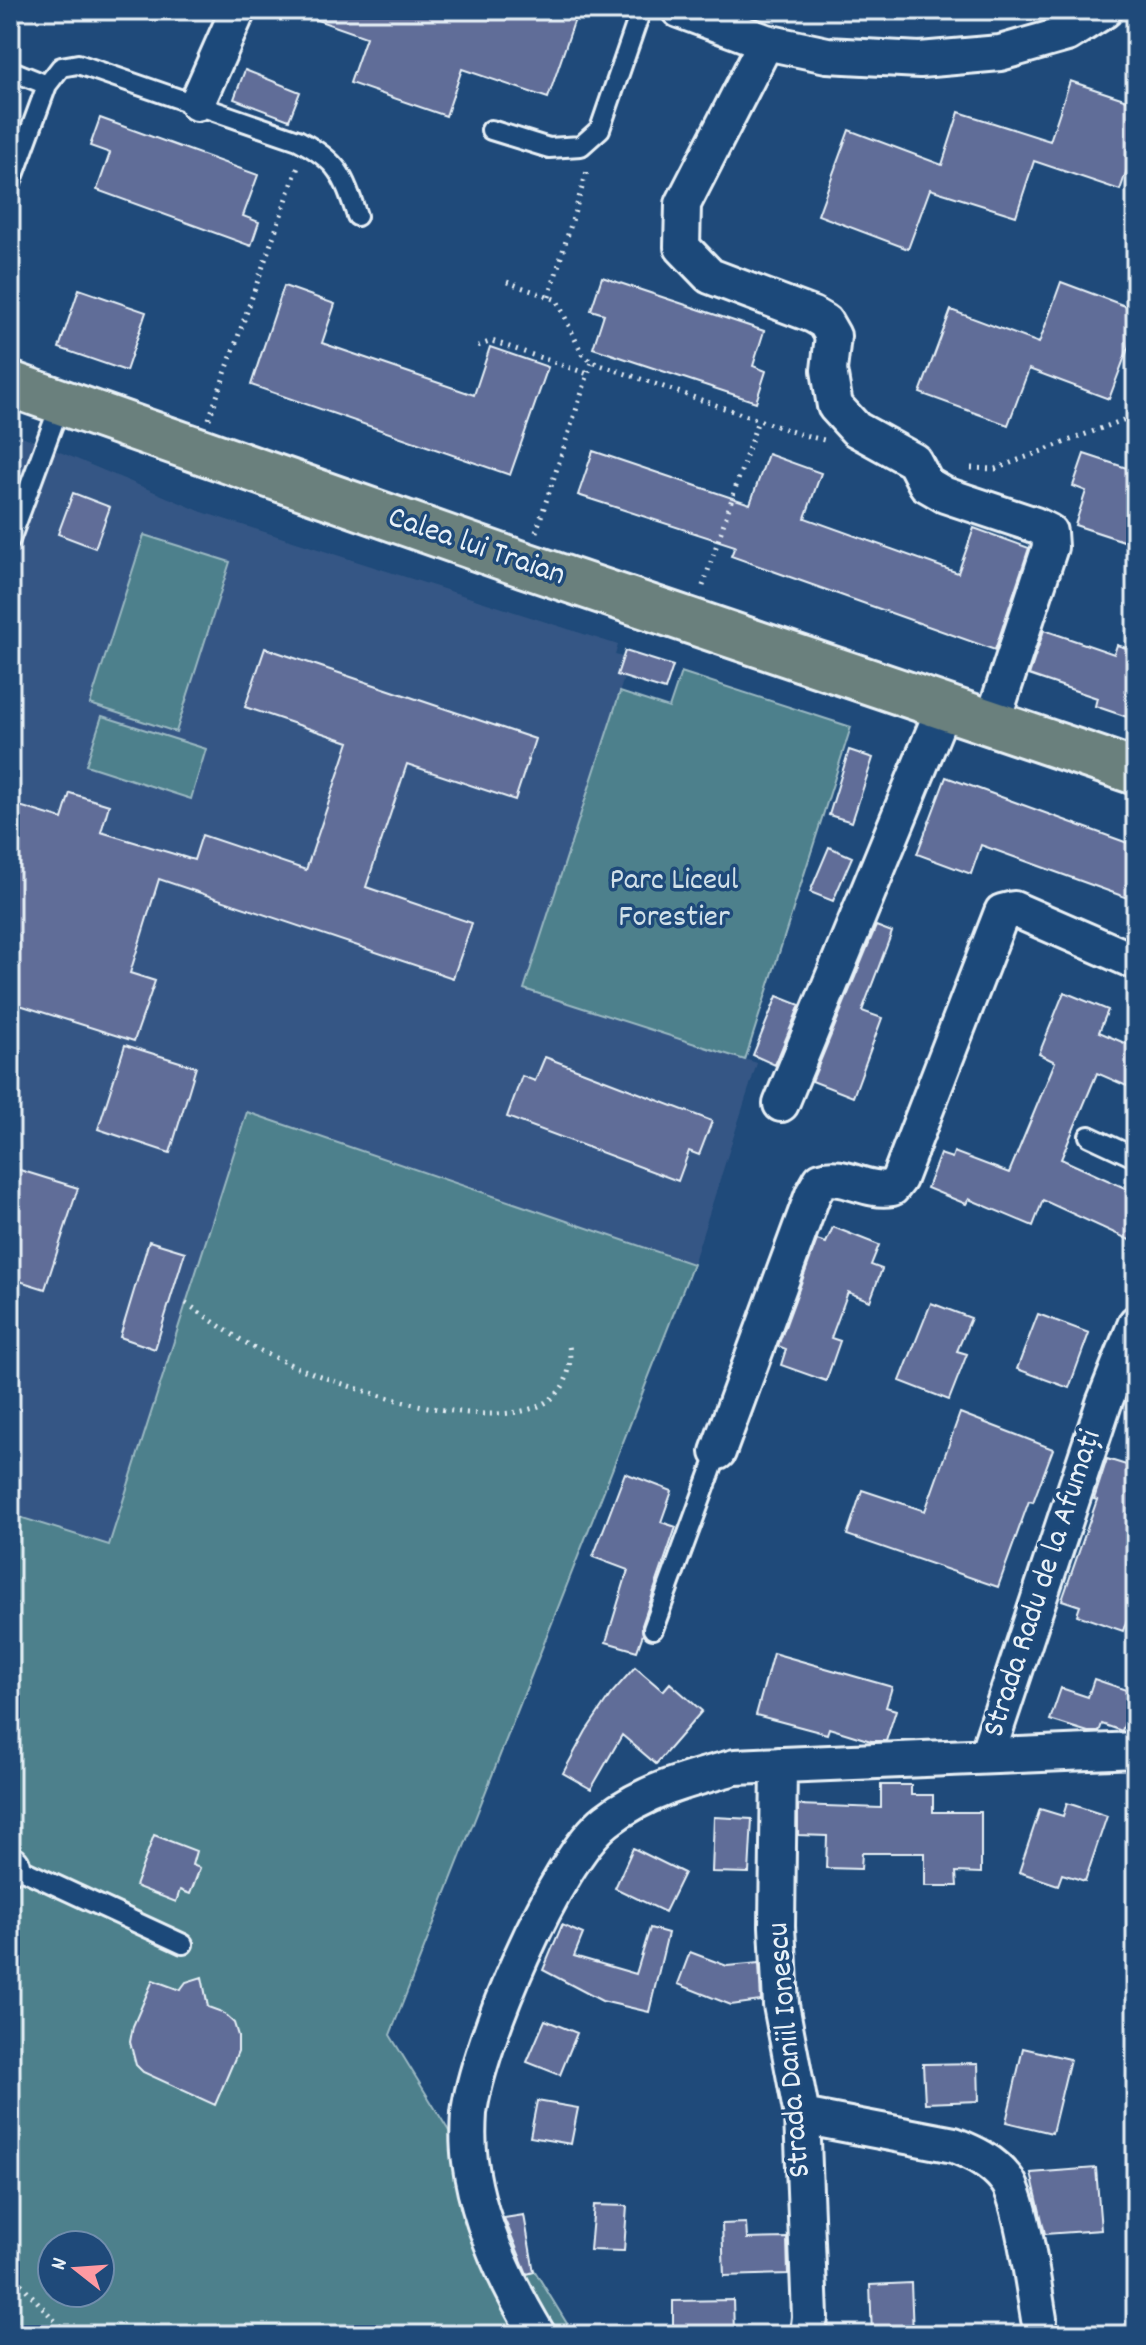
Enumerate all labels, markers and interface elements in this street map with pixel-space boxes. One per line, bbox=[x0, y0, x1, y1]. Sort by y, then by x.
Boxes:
street label: Calea lui Traian bbox=[381, 496, 571, 600]
park label: Parc Liceul Forestier bbox=[610, 859, 739, 942]
street label: Strada Radu de la Afumați bbox=[973, 1424, 1115, 1743]
street label: Strada Daniil Ionescu bbox=[757, 1920, 825, 2180]
north arrow bbox=[36, 2229, 116, 2309]
text: N bbox=[44, 2254, 77, 2274]

